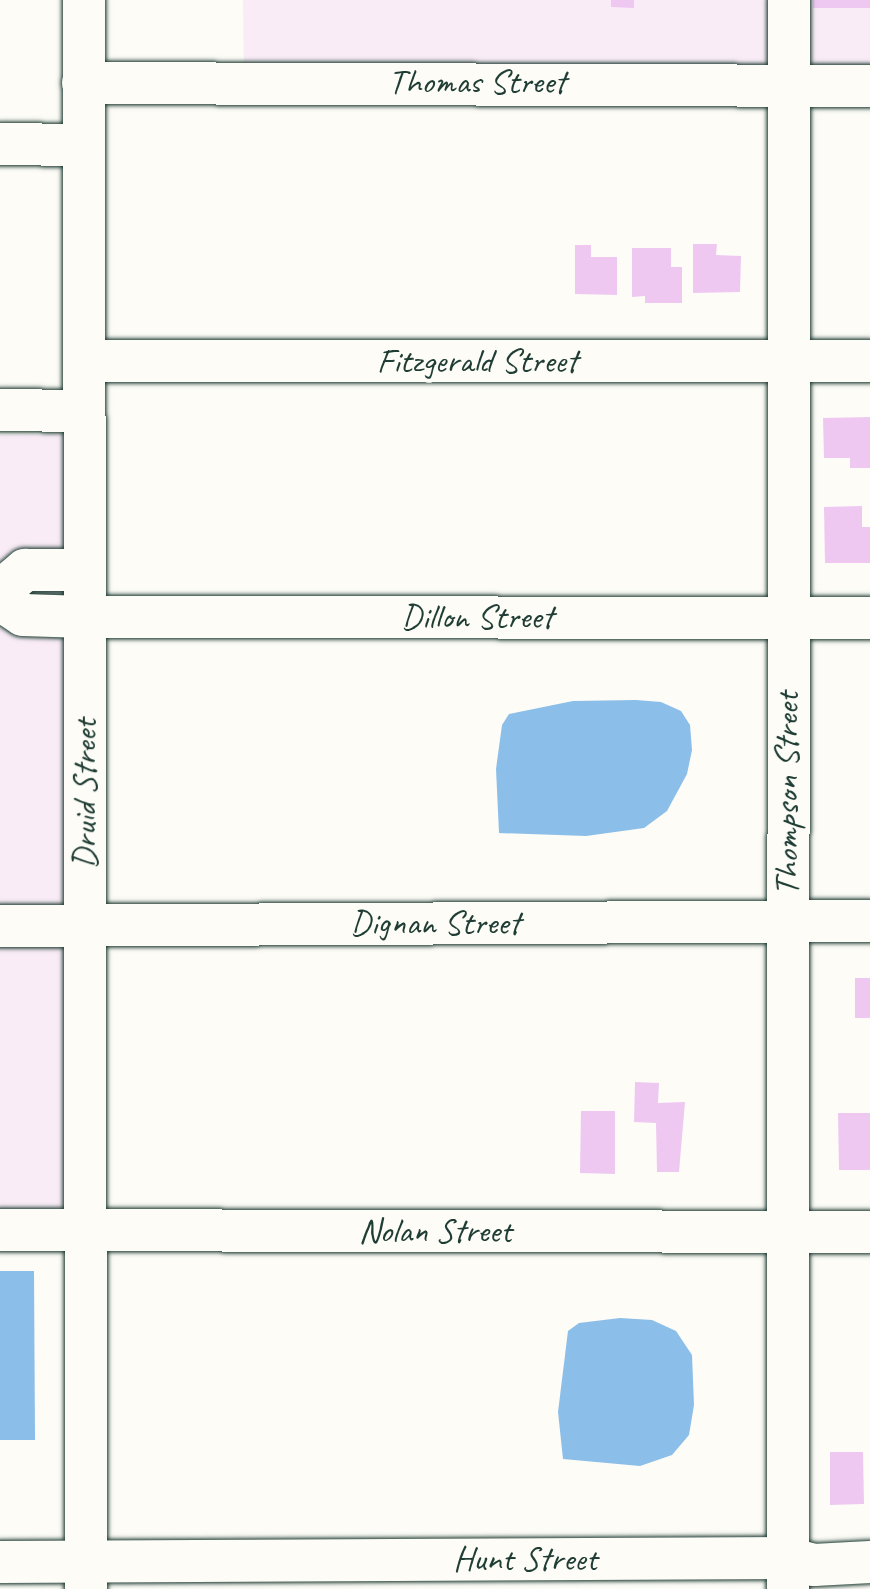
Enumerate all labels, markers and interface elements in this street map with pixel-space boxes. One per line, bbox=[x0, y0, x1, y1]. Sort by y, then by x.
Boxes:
street label: Thomas Street bbox=[388, 61, 566, 103]
street label: Fitzgerald Street bbox=[377, 340, 577, 382]
street label: Dillon Street bbox=[401, 596, 553, 638]
street label: Thompson Street bbox=[766, 692, 808, 896]
street label: Druid Street bbox=[64, 718, 106, 870]
street label: Dignan Street bbox=[350, 902, 520, 944]
street label: Nolan Street bbox=[358, 1210, 512, 1252]
street label: Hunt Street bbox=[453, 1538, 597, 1580]

